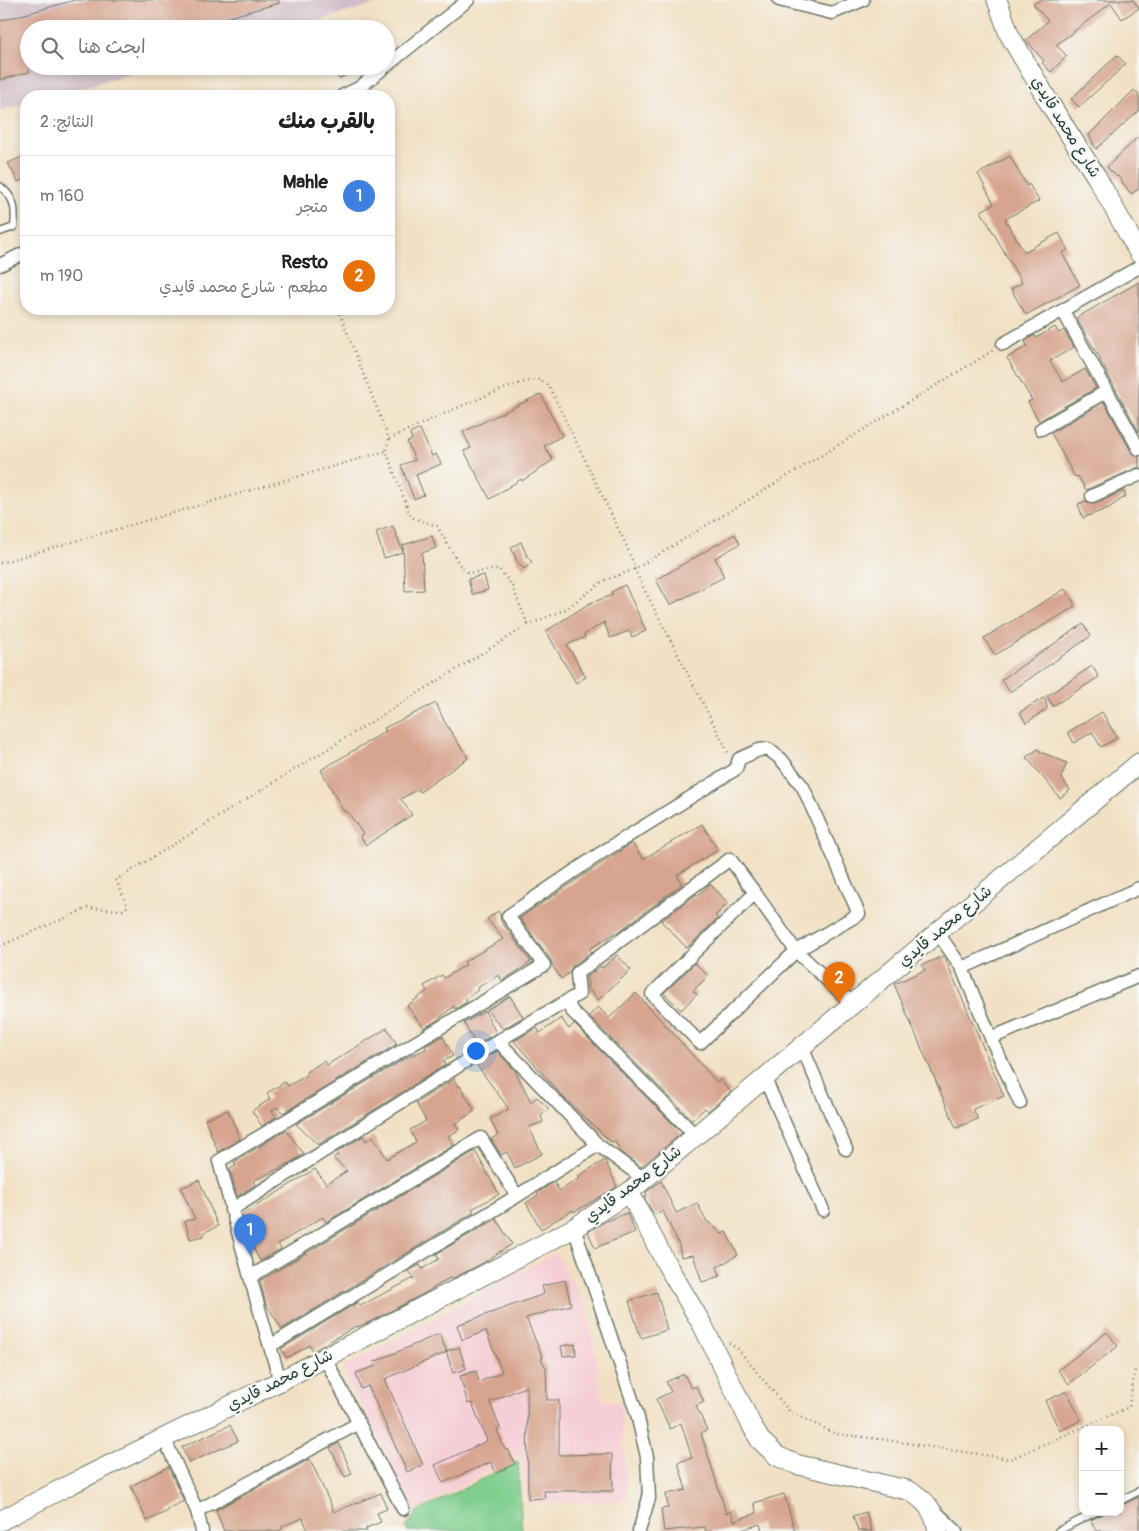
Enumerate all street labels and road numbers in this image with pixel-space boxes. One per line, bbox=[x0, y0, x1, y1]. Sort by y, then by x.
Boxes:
street label: شارع محمد قايدي bbox=[1026, 72, 1105, 182]
street label: شارع محمد قايدي bbox=[894, 881, 997, 972]
street label: شارع محمد قايدي bbox=[581, 1141, 686, 1228]
street label: شارع محمد قايدي bbox=[224, 1345, 337, 1416]

